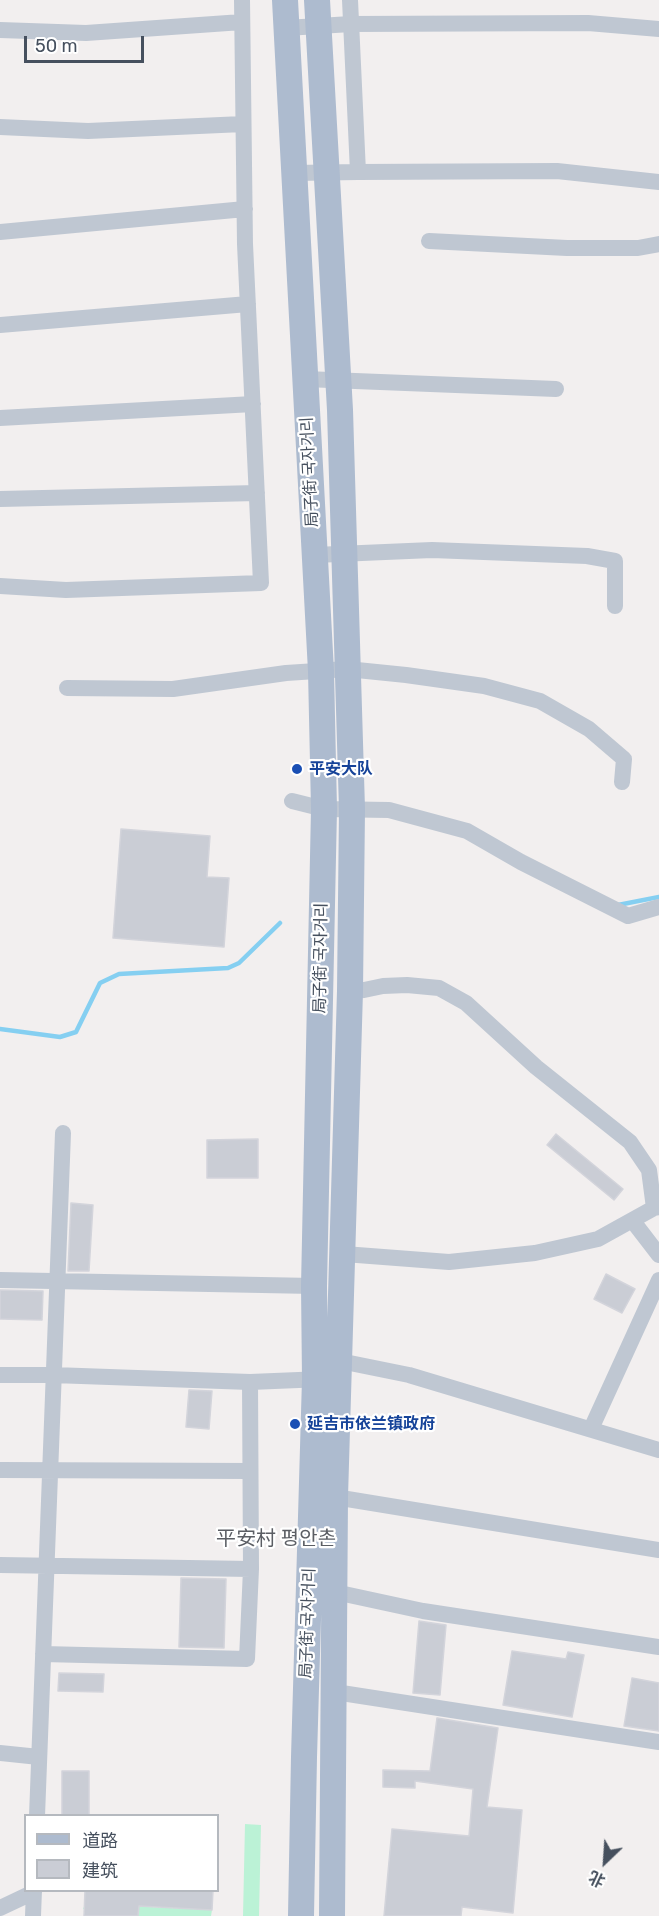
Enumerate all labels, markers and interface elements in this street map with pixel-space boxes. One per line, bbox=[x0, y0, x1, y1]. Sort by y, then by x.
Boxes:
scale bar bbox=[27, 24, 147, 62]
text: 50 m bbox=[35, 35, 78, 57]
street label: 局子街 국자거리 bbox=[298, 416, 322, 528]
place label: 平安大队 bbox=[309, 759, 373, 779]
marker: 平安大队 bbox=[290, 762, 304, 776]
street label: 局子街 국자거리 bbox=[310, 902, 332, 1014]
place label: 延吉市依兰镇政府 bbox=[307, 1414, 435, 1434]
marker: 延吉市依兰镇政府 bbox=[288, 1417, 302, 1431]
district label: 平安村 평안촌 bbox=[216, 1527, 336, 1551]
street label: 局子街 국자거리 bbox=[296, 1567, 320, 1679]
legend bbox=[24, 1814, 219, 1892]
text: 道路 bbox=[82, 1830, 118, 1852]
north arrow bbox=[575, 1832, 635, 1892]
text: 建筑 bbox=[82, 1860, 118, 1882]
text: 北 bbox=[586, 1867, 608, 1891]

